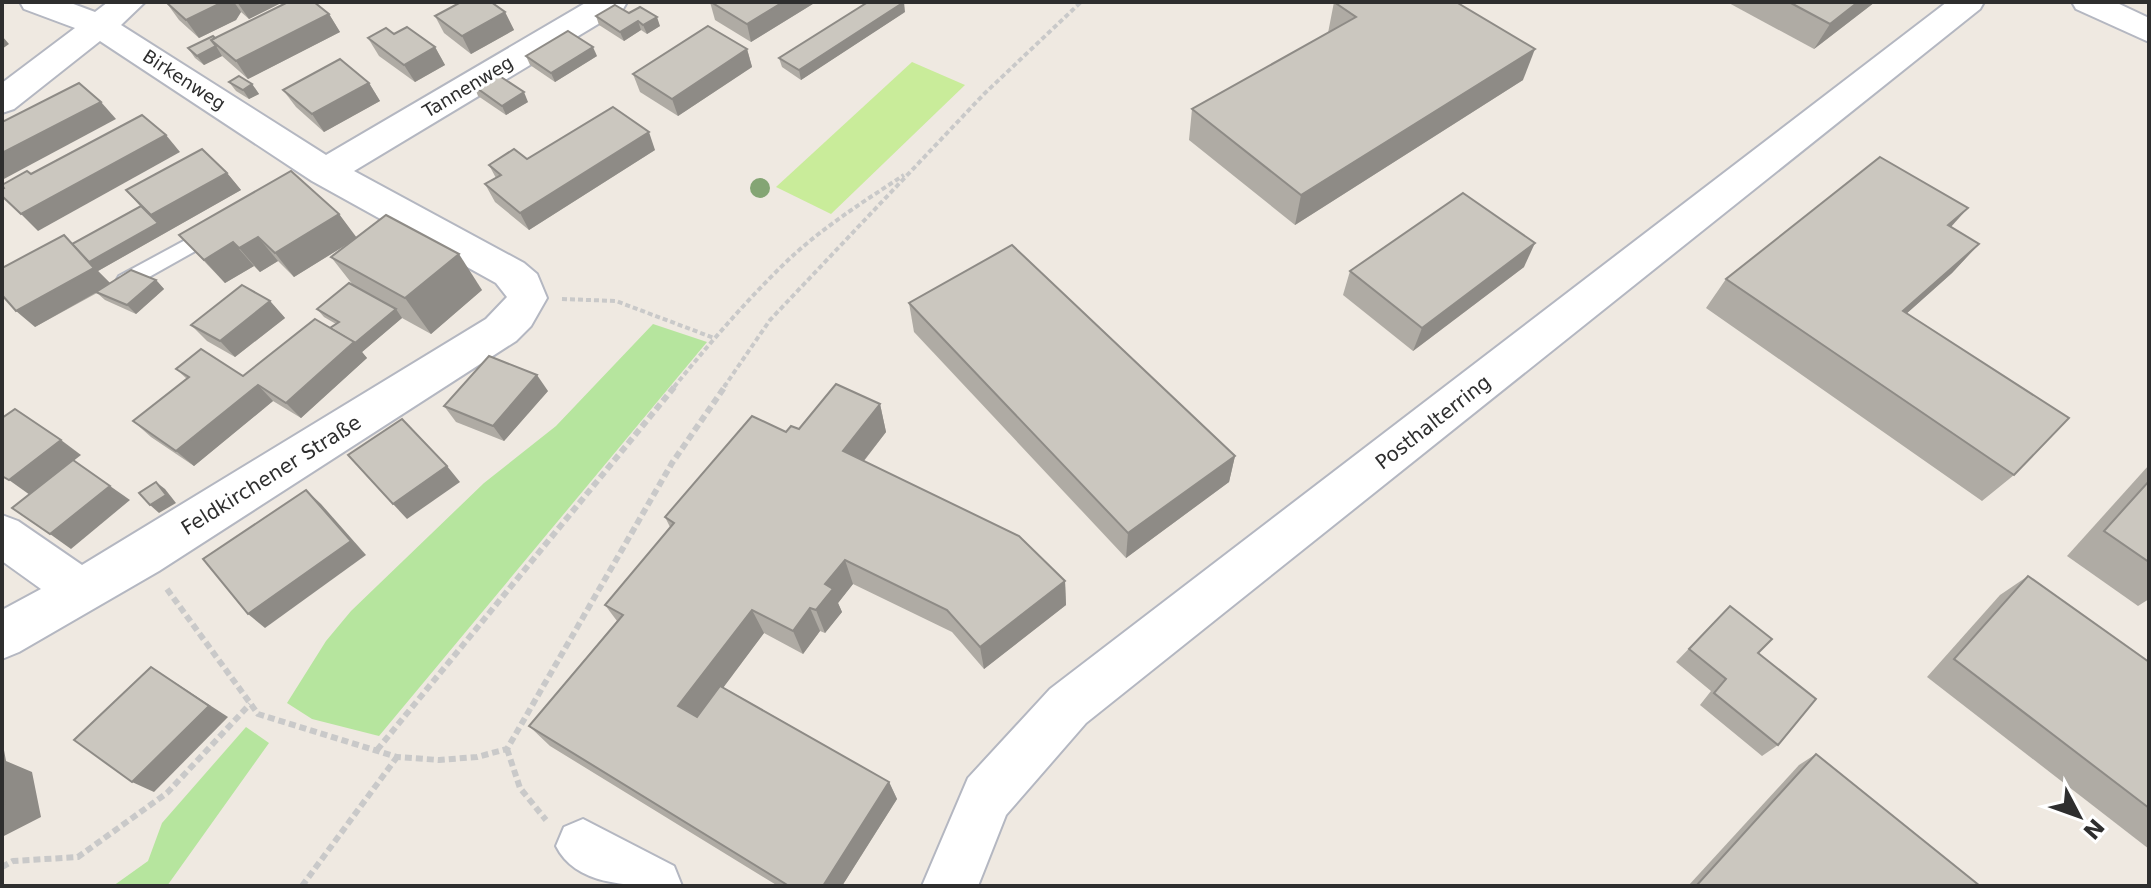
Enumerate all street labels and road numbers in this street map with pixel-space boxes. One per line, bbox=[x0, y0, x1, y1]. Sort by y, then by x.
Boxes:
street label: Birkenweg bbox=[139, 45, 230, 114]
street label: Tannenweg bbox=[418, 51, 517, 122]
street label: Posthalterring bbox=[1371, 370, 1495, 474]
street label: Feldkirchener Straße bbox=[177, 410, 365, 540]

